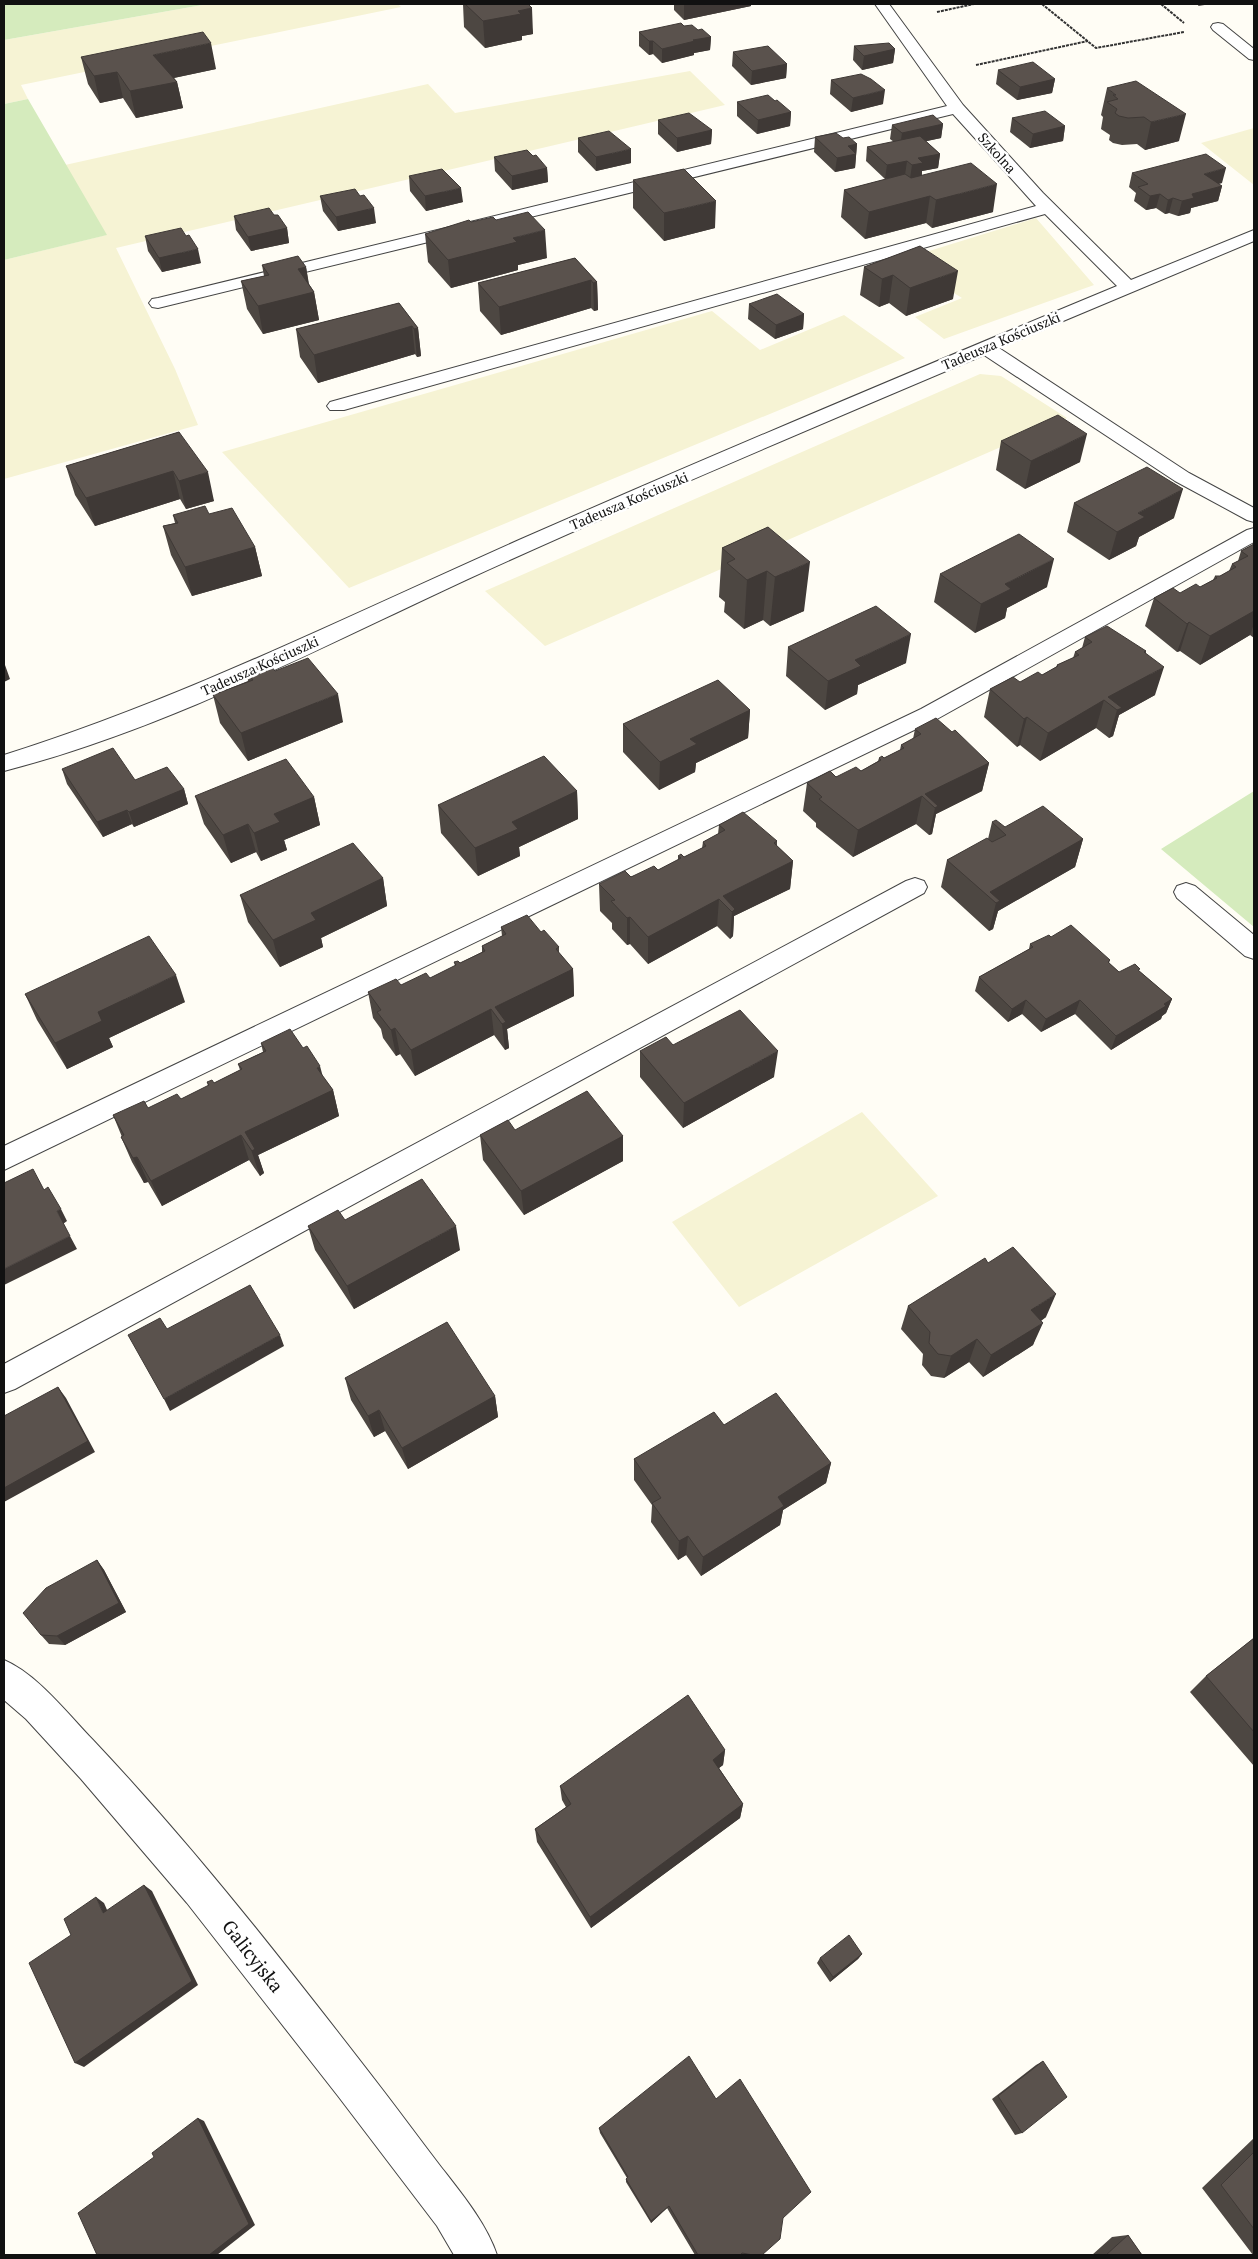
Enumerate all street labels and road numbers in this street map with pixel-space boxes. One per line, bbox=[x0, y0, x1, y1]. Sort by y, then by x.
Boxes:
street label: Szkolna bbox=[974, 128, 1021, 177]
street label: Tadeusza Kościuszki bbox=[939, 307, 1063, 374]
street label: Tadeusza Kościuszki bbox=[567, 467, 691, 534]
street label: Tadeusza Kościuszki bbox=[198, 631, 322, 700]
street label: Galicyjska bbox=[217, 1914, 290, 1997]

